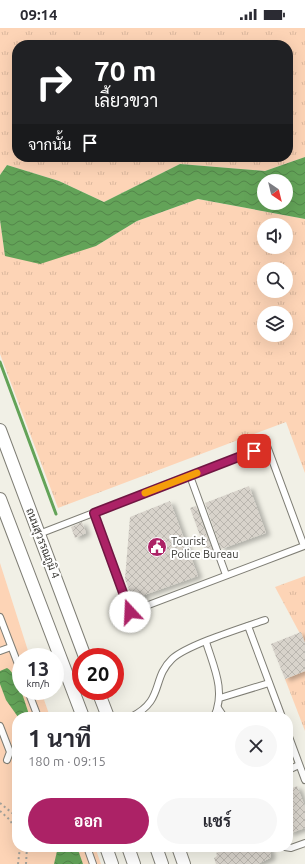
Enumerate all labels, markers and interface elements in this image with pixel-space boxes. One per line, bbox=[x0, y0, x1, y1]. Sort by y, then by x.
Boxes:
text: 09:14 bbox=[20, 6, 58, 23]
text: 70 m bbox=[94, 55, 156, 86]
icon: right bbox=[28, 56, 80, 108]
text: เลี้ยวขวา bbox=[94, 90, 158, 110]
icon: arrive bbox=[79, 132, 101, 154]
text: จากนั้น bbox=[28, 136, 71, 153]
north arrow bbox=[257, 174, 293, 210]
map controls bbox=[257, 174, 293, 342]
button: sound bbox=[257, 218, 293, 254]
button: search bbox=[257, 262, 293, 298]
button: layers bbox=[257, 306, 293, 342]
pin bbox=[237, 434, 271, 468]
icon: arrive bbox=[243, 440, 265, 462]
street label: ถนนสุวรรณภูมิ 4 bbox=[21, 506, 62, 581]
place label: Tourist Police Bureau bbox=[171, 535, 239, 560]
public building icon: Tourist Police Bureau bbox=[146, 536, 168, 558]
position arrow bbox=[109, 591, 151, 633]
speed limit sign: 20 bbox=[72, 648, 124, 700]
text: 13 bbox=[27, 657, 49, 680]
text: km/h bbox=[26, 678, 50, 689]
text: 1 นาที bbox=[28, 725, 91, 752]
button: close bbox=[235, 725, 277, 767]
text: 180 m · 09:15 bbox=[28, 754, 106, 768]
button: ออก bbox=[28, 798, 149, 844]
button: แชร์ bbox=[157, 798, 277, 844]

